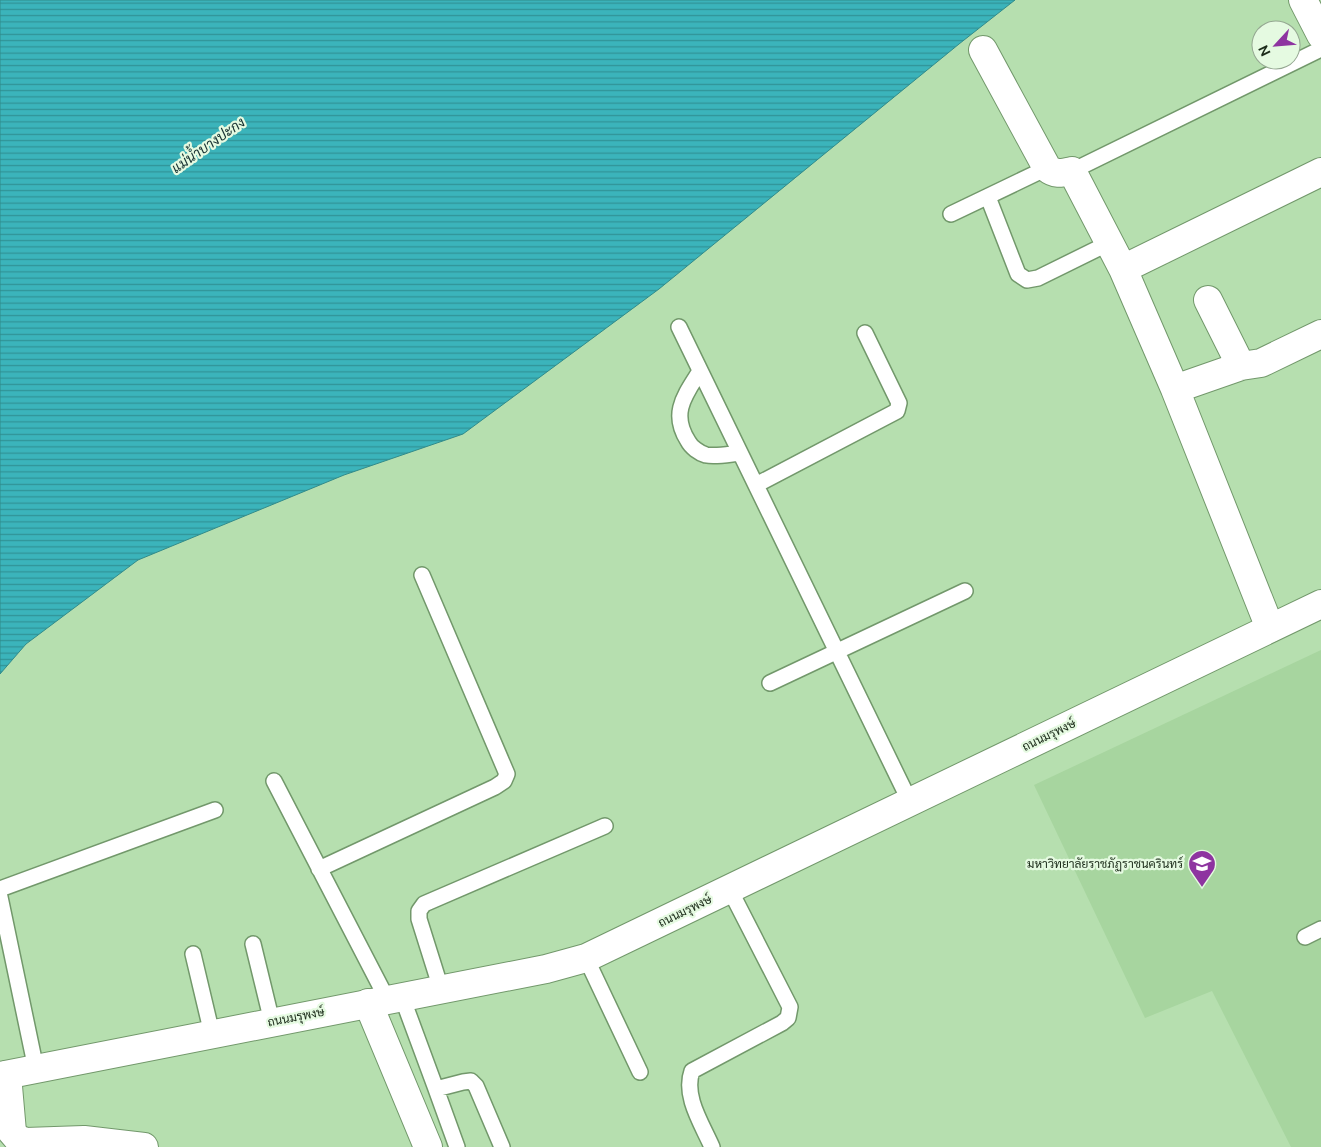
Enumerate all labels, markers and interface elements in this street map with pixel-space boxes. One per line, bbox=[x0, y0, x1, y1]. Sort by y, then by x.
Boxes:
north arrow bbox=[1251, 20, 1301, 70]
text: N bbox=[1255, 42, 1274, 59]
water label: แม่น้ำบางปะกง bbox=[166, 111, 248, 176]
street label: ถนนมรุพงษ์ bbox=[1020, 715, 1080, 756]
school or university icon: มหาวิทยาลัยราชภัฏราชนครินทร์ bbox=[1187, 849, 1217, 888]
place label: มหาวิทยาลัยราชภัฏราชนครินทร์ bbox=[1027, 856, 1183, 872]
street label: ถนนมรุพงษ์ bbox=[656, 891, 716, 932]
street label: ถนนมรุพงษ์ bbox=[266, 1003, 327, 1031]

